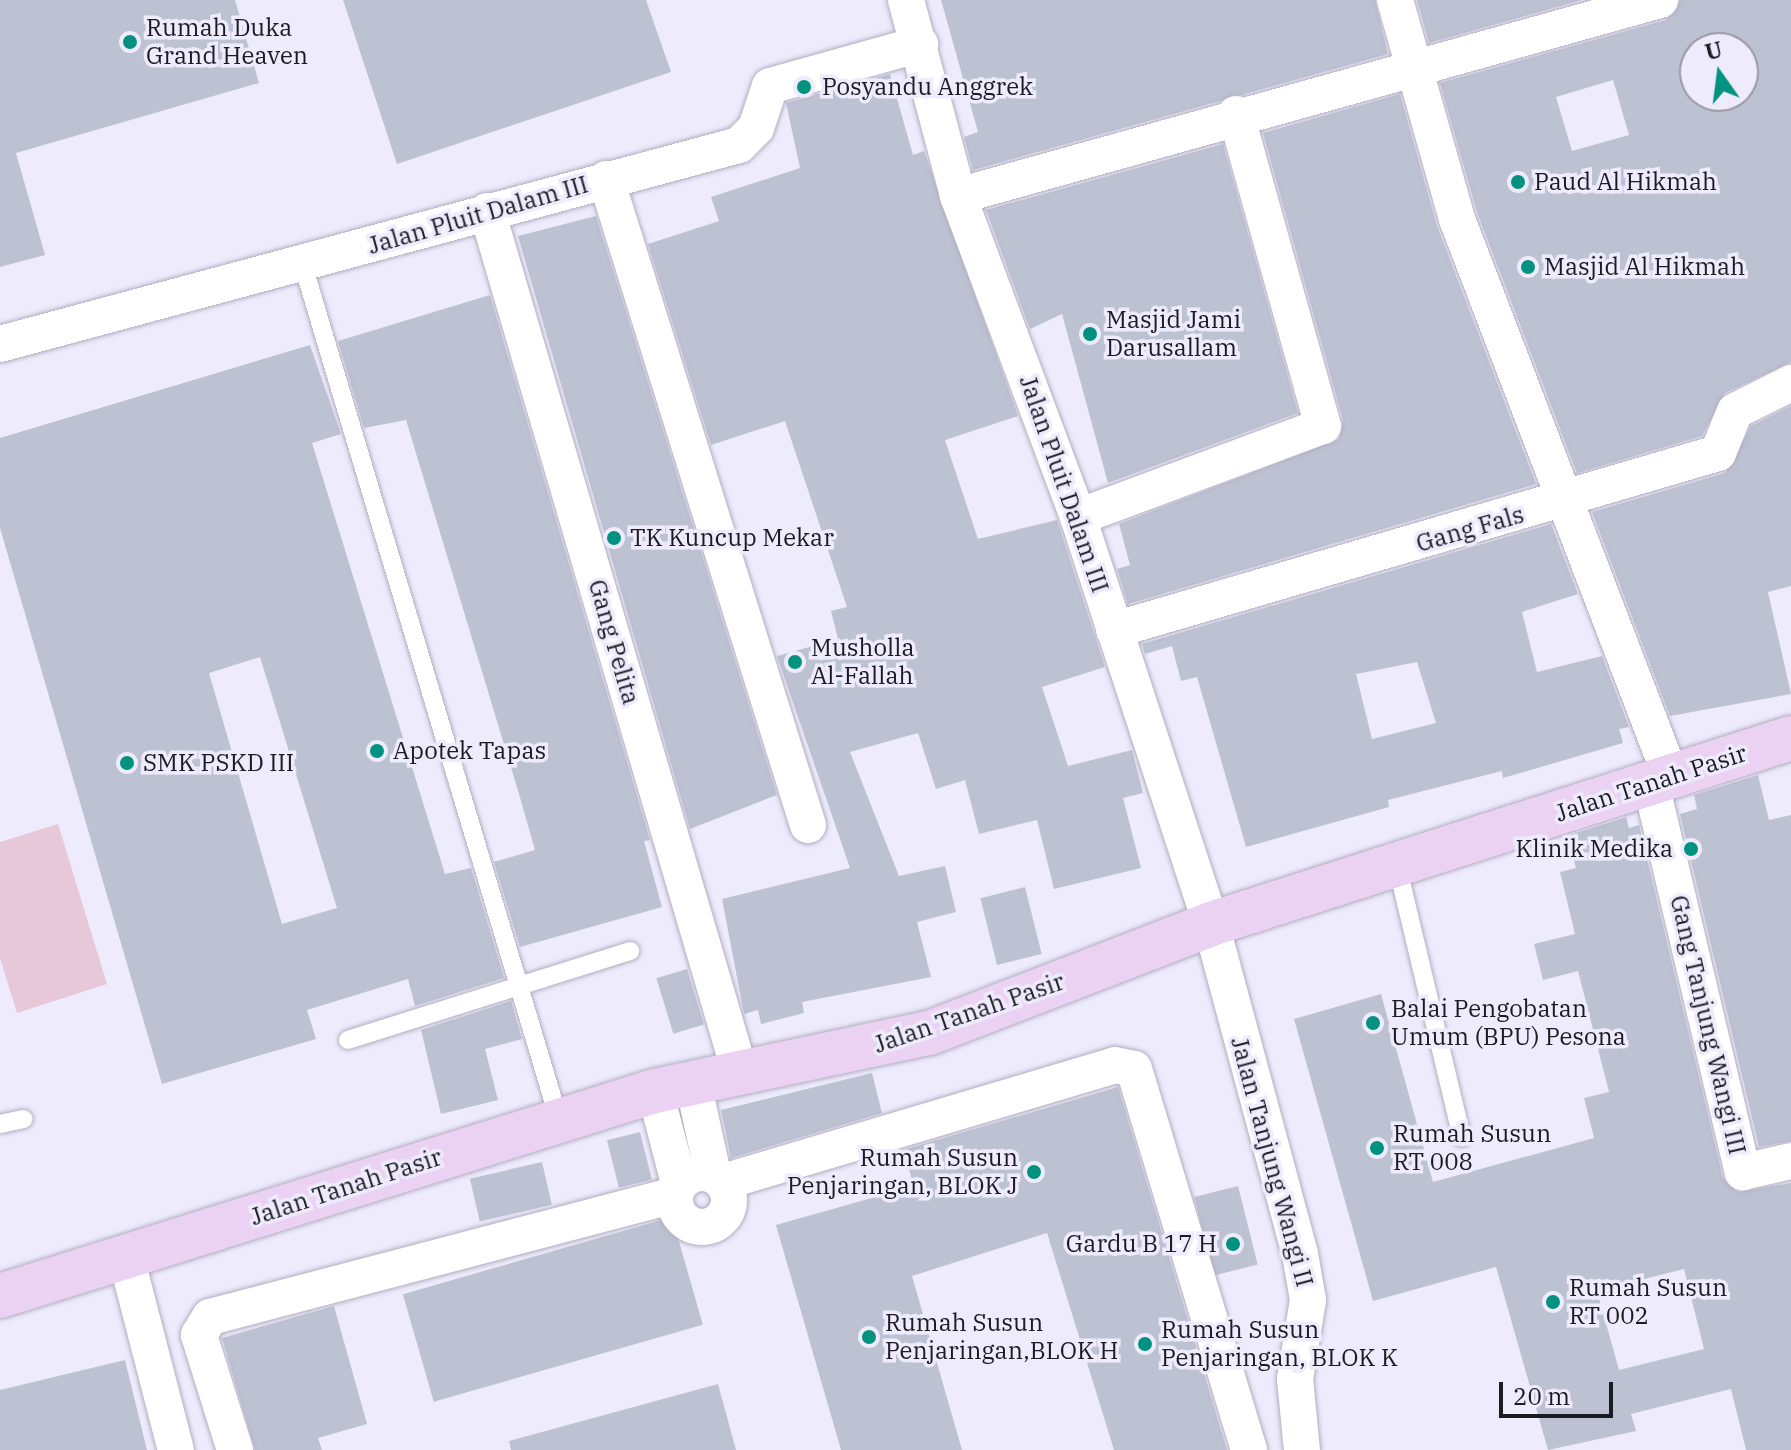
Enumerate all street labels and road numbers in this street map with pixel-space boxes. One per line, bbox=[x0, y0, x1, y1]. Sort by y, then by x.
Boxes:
street label: Jalan Pluit Dalam III bbox=[365, 170, 591, 260]
street label: Jalan Pluit Dalam III bbox=[1013, 372, 1115, 596]
street label: Gang Fals bbox=[1413, 500, 1527, 558]
street label: Gang Pelita bbox=[582, 576, 646, 708]
street label: Jalan Tanah Pasir bbox=[1552, 738, 1750, 828]
street label: Gang Tanjung Wangi III bbox=[1664, 893, 1752, 1157]
street label: Jalan Tanah Pasir bbox=[870, 967, 1068, 1059]
street label: Jalan Tanjung Wangi II bbox=[1225, 1034, 1319, 1290]
street label: Jalan Tanah Pasir bbox=[247, 1142, 445, 1232]

